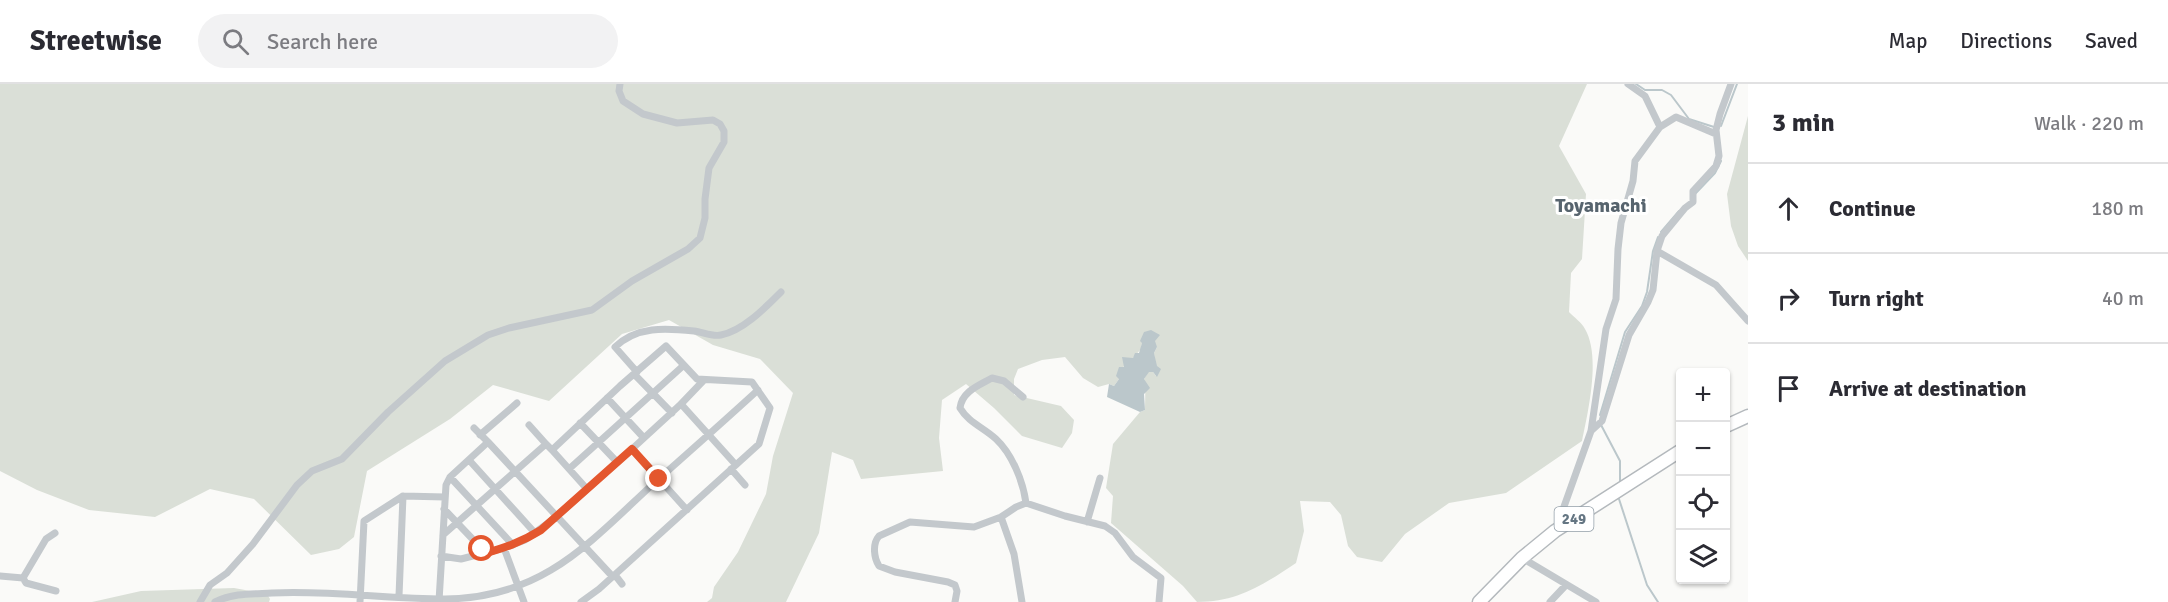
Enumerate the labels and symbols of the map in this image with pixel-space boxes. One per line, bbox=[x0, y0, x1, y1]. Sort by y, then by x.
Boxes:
district label: Toyamachi bbox=[1555, 193, 1647, 218]
route end bbox=[645, 465, 671, 491]
road number: 249 bbox=[1554, 507, 1594, 531]
route start bbox=[468, 535, 494, 561]

